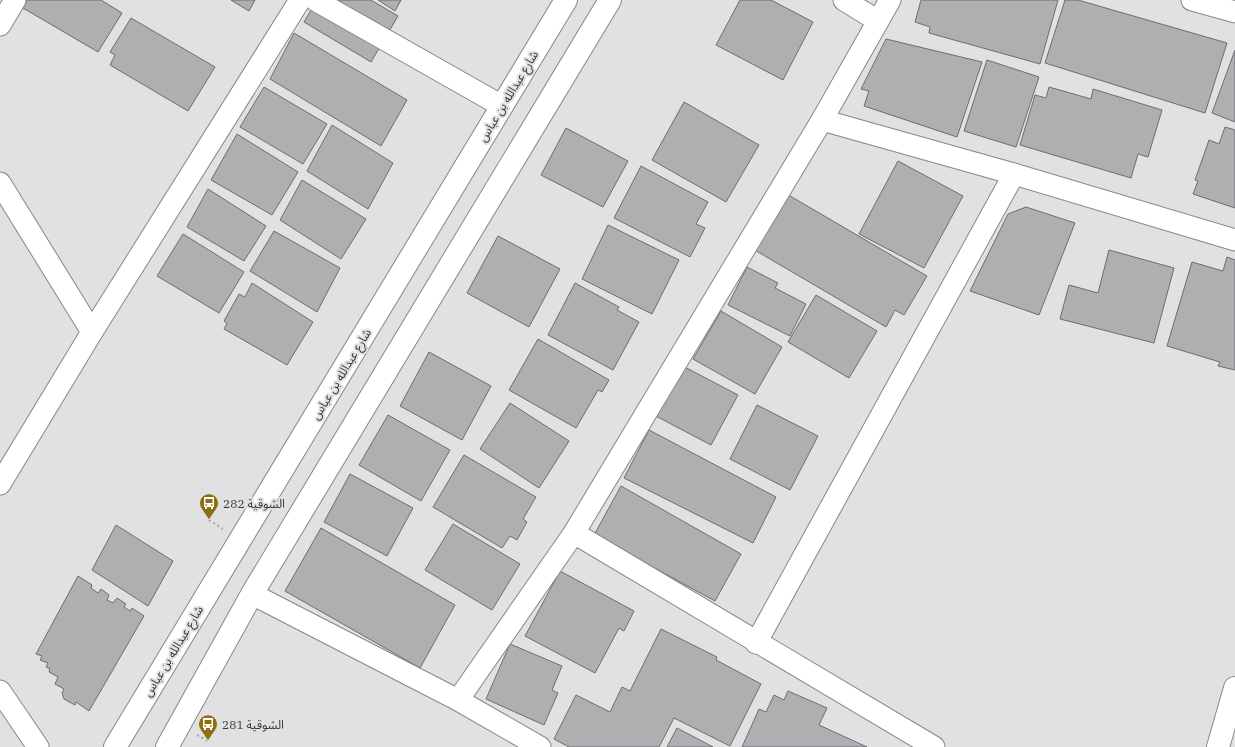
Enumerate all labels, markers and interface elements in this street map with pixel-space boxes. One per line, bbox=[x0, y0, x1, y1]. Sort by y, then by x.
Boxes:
street label: شارع عبدالله بن عباس bbox=[475, 48, 543, 145]
street label: شارع عبدالله بن عباس bbox=[308, 326, 376, 423]
bus stop icon: الشوقية 282 bbox=[198, 492, 220, 520]
place label: الشوقية 282 bbox=[223, 496, 285, 511]
street label: شارع عبدالله بن عباس bbox=[140, 603, 208, 700]
bus stop icon: الشوقية 281 bbox=[197, 713, 219, 741]
place label: الشوقية 281 bbox=[222, 717, 284, 732]

